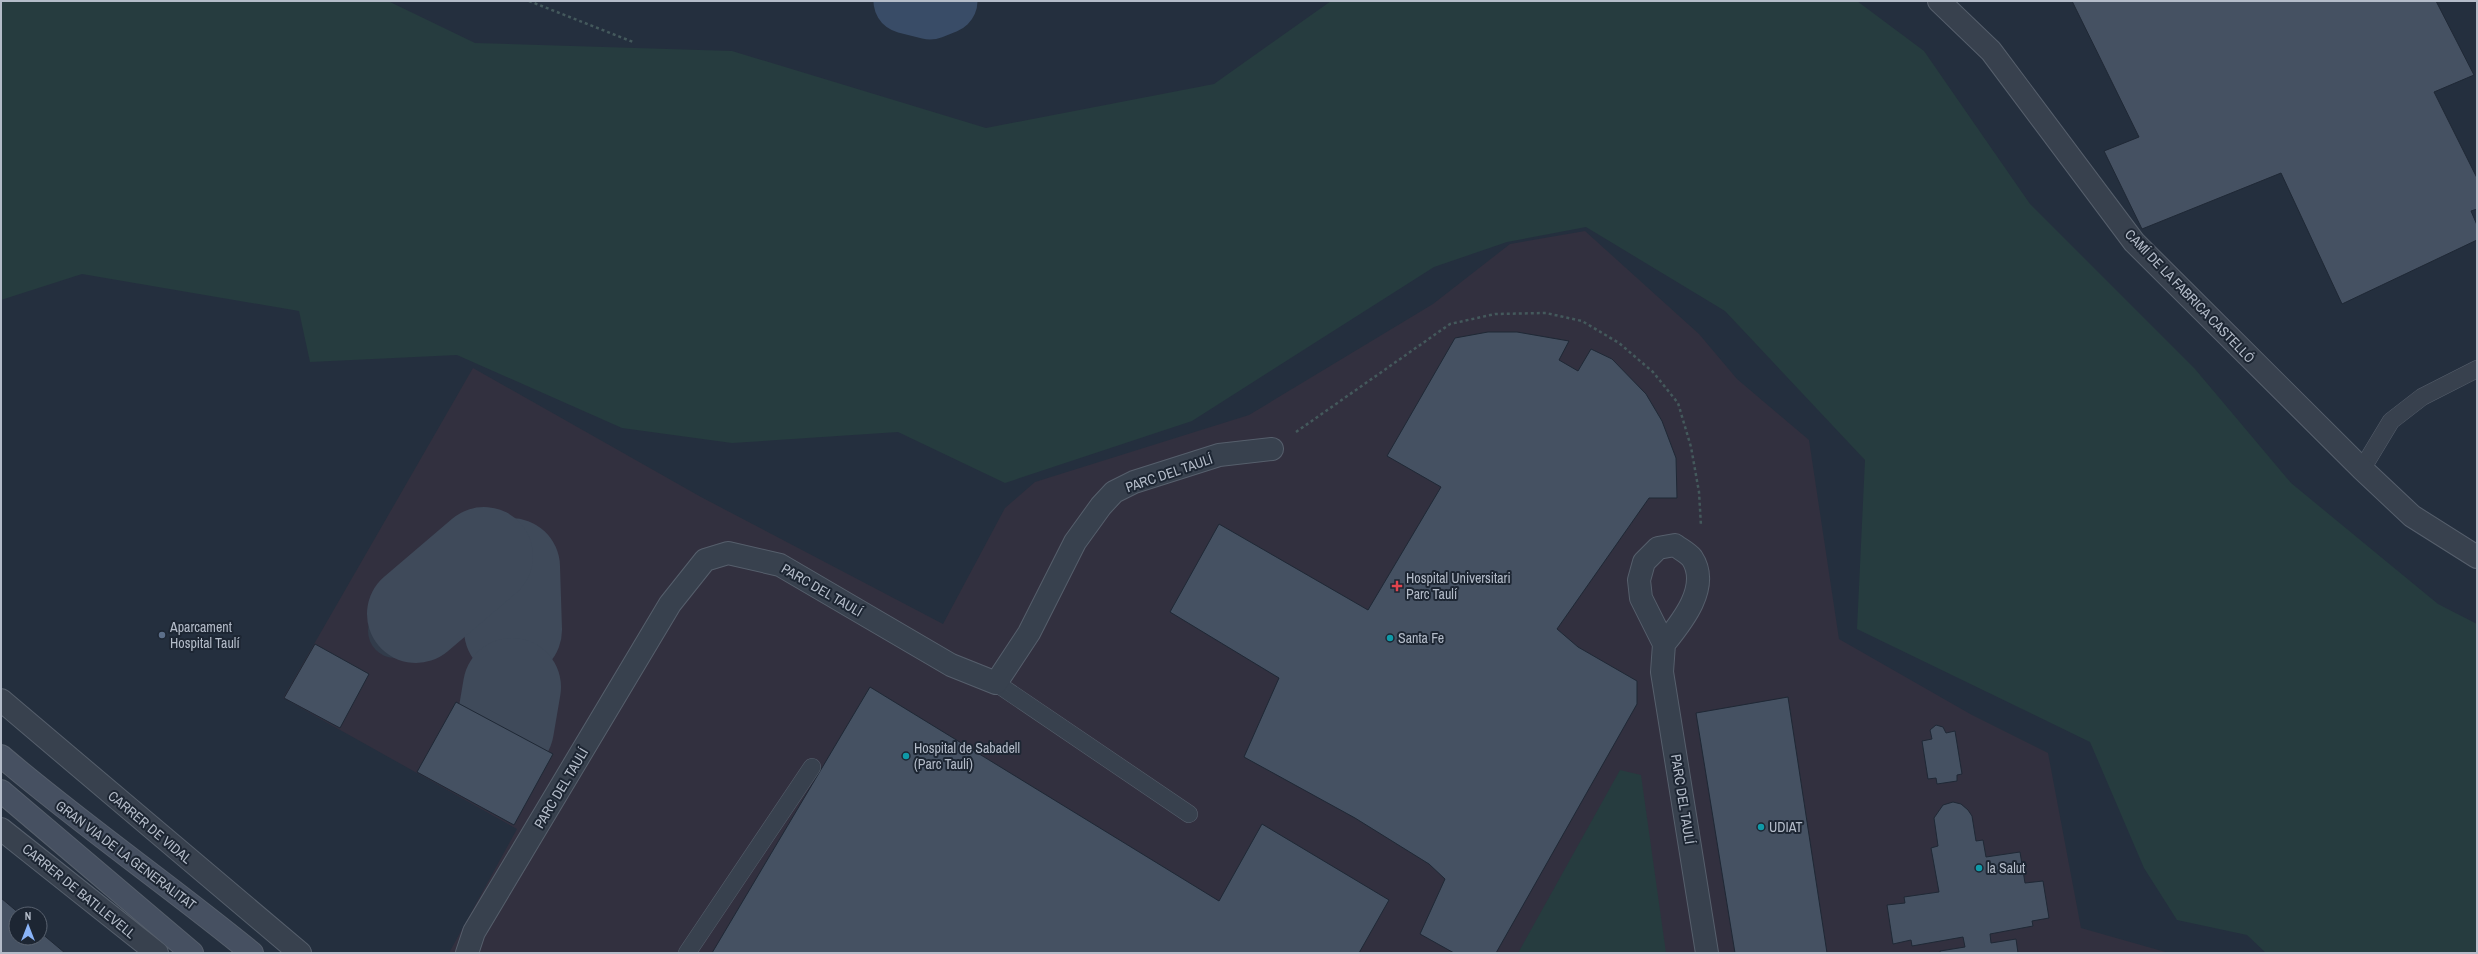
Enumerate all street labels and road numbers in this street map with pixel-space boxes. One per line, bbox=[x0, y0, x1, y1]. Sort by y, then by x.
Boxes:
street label: CAMÍ DE LA FABRICA CASTELLÓ bbox=[2121, 225, 2259, 367]
street label: PARC DEL TAULÍ bbox=[1123, 449, 1216, 496]
street label: PARC DEL TAULÍ bbox=[778, 559, 867, 621]
street label: PARC DEL TAULÍ bbox=[530, 744, 593, 832]
street label: PARC DEL TAULÍ bbox=[1667, 753, 1699, 846]
street label: CARRER DE VIDAL bbox=[104, 787, 196, 868]
street label: GRAN VIA DE LA GENERALITAT bbox=[52, 796, 200, 914]
street label: CARRER DE BATLLEVELL bbox=[19, 840, 140, 943]

